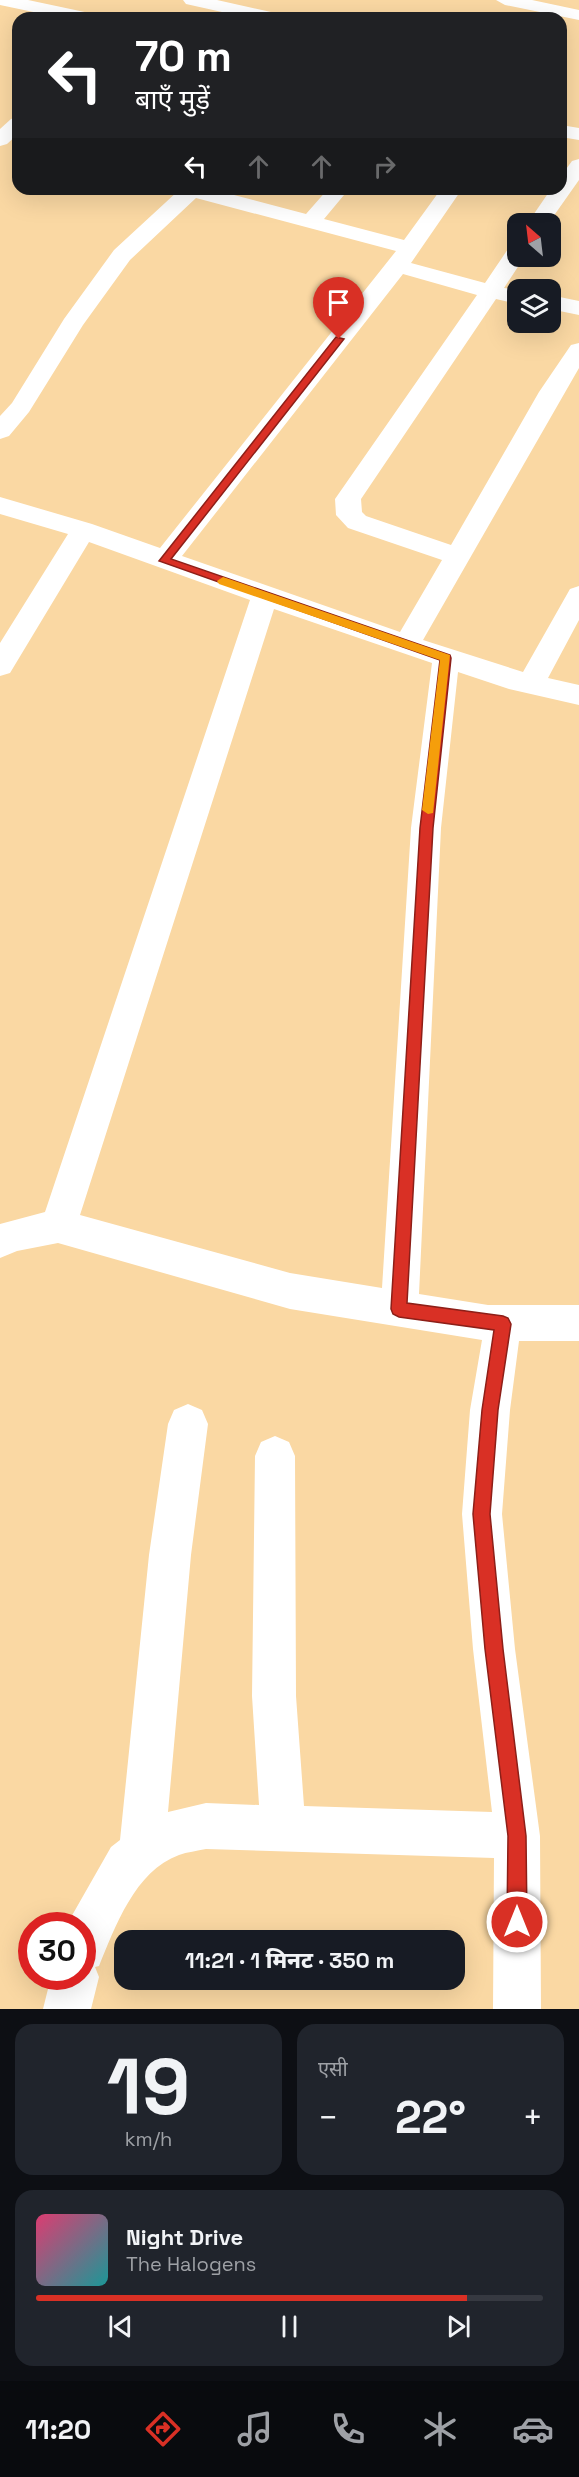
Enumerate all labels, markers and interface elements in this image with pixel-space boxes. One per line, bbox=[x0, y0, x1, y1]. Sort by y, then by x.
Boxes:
text: 70 m bbox=[135, 30, 232, 83]
icon: left bbox=[36, 36, 114, 114]
text: बाएँ मुड़ें bbox=[135, 82, 210, 117]
icon: left bbox=[179, 150, 212, 183]
icon: ahead bbox=[242, 150, 275, 183]
icon: ahead bbox=[305, 150, 338, 183]
icon: right bbox=[368, 150, 401, 183]
north arrow bbox=[507, 213, 561, 267]
map controls bbox=[507, 213, 561, 333]
pin bbox=[313, 277, 364, 339]
button: layers bbox=[507, 279, 561, 333]
icon: arrive bbox=[322, 286, 355, 319]
position arrow bbox=[485, 1890, 549, 1954]
speed limit sign: 30 bbox=[18, 1912, 96, 1990]
text: 11:21 · 1 मिनट · 350 m bbox=[185, 1946, 394, 1974]
text: 19 bbox=[107, 2037, 190, 2137]
text: एसी bbox=[318, 2056, 348, 2082]
text: 22° bbox=[395, 2089, 466, 2146]
text: − bbox=[318, 2097, 338, 2139]
text: + bbox=[523, 2097, 543, 2139]
text: km/h bbox=[125, 2126, 172, 2152]
text: Night Drive bbox=[126, 2223, 243, 2251]
text: The Halogens bbox=[126, 2251, 256, 2277]
icon: previous bbox=[104, 2310, 137, 2343]
icon: pause bbox=[273, 2310, 306, 2343]
icon: next bbox=[442, 2310, 475, 2343]
icon: directions bbox=[142, 2408, 184, 2450]
icon: music bbox=[234, 2408, 276, 2450]
icon: phone bbox=[327, 2408, 369, 2450]
icon: climate bbox=[419, 2408, 461, 2450]
icon: car bbox=[512, 2408, 554, 2450]
text: 11:20 bbox=[25, 2412, 91, 2447]

